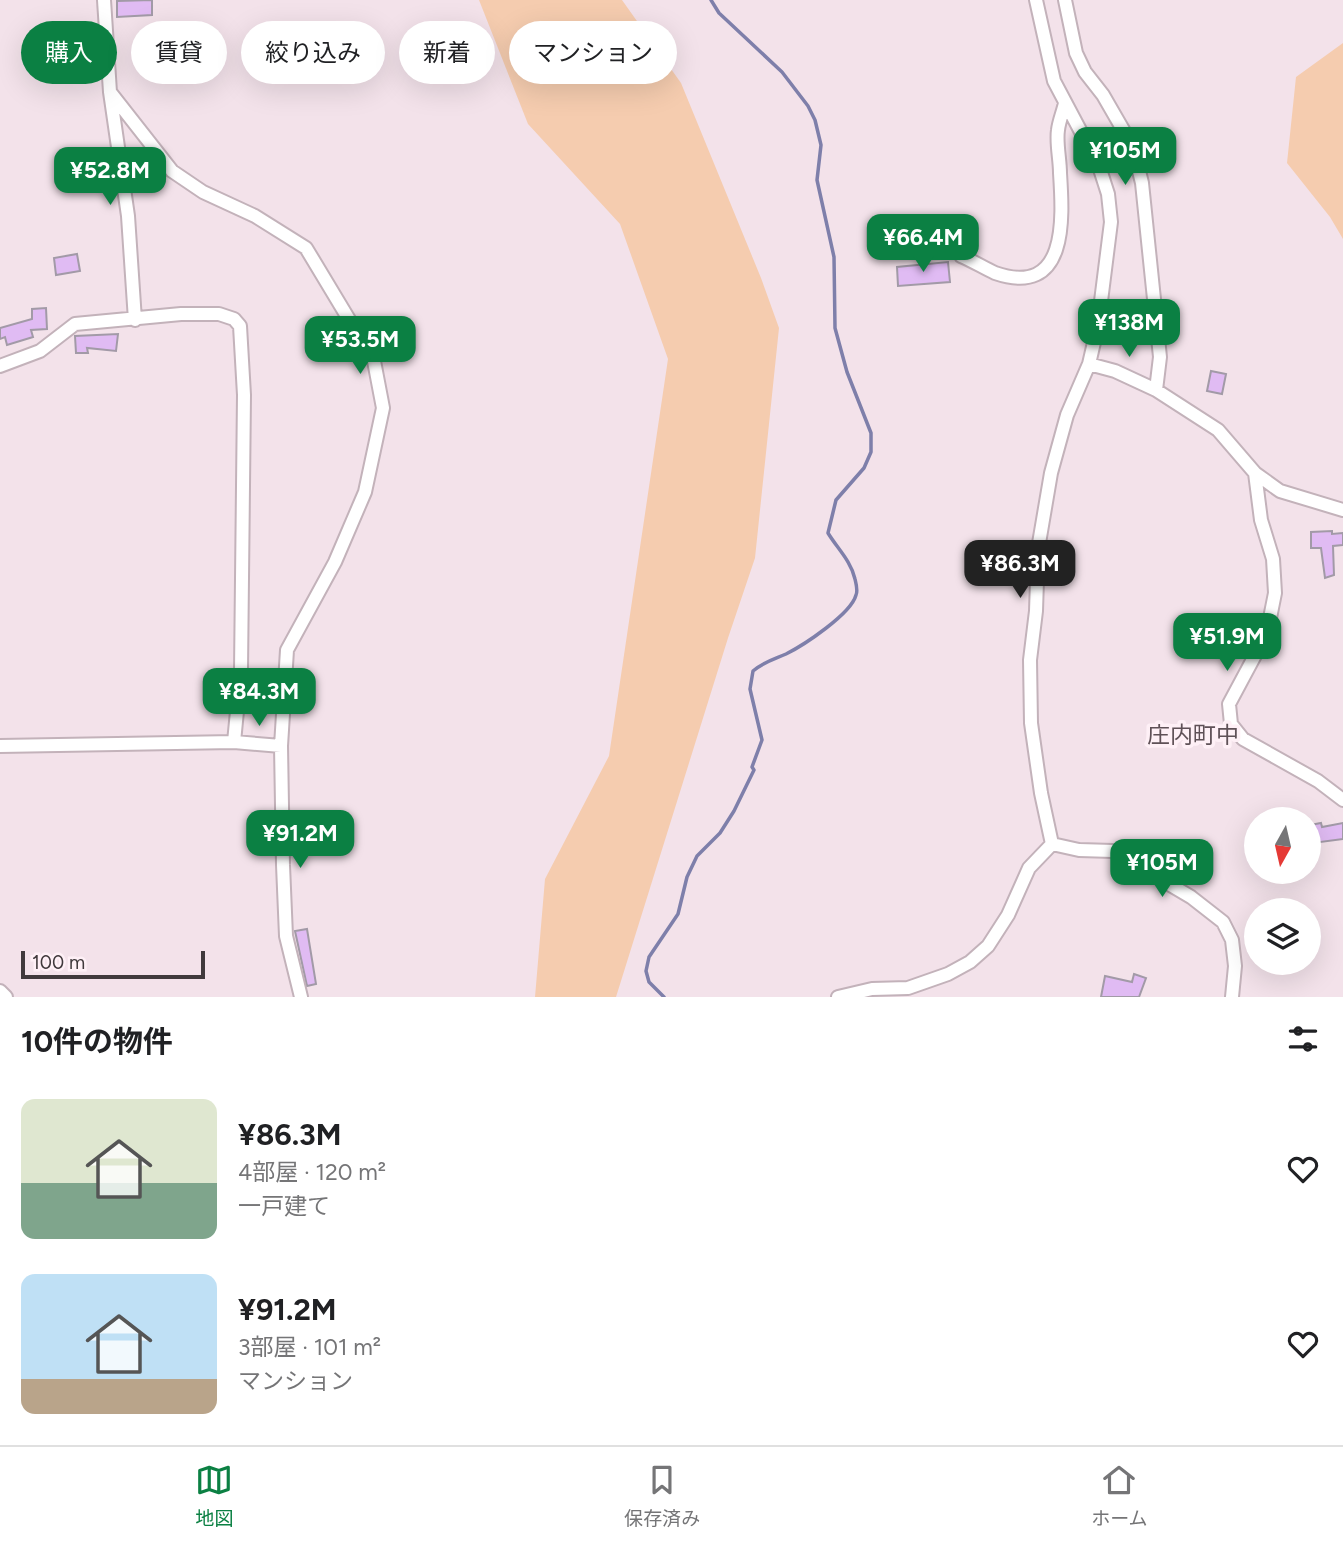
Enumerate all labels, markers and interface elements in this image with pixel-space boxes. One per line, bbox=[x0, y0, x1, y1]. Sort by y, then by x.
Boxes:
chip: 購入 bbox=[21, 21, 117, 84]
chip: 賃貸 bbox=[131, 21, 227, 84]
chip: 絞り込み bbox=[241, 21, 385, 84]
chip: 新着 bbox=[399, 21, 495, 84]
chip: マンション bbox=[509, 21, 677, 84]
pin: ¥105M bbox=[1076, 128, 1174, 187]
text: ¥105M bbox=[1089, 136, 1161, 164]
pin: ¥52.8M bbox=[53, 148, 167, 207]
text: ¥52.8M bbox=[70, 156, 150, 184]
pin: ¥66.4M bbox=[866, 215, 980, 274]
text: ¥66.4M bbox=[883, 223, 963, 251]
pin: ¥138M bbox=[1080, 300, 1178, 359]
text: ¥138M bbox=[1094, 308, 1164, 336]
pin: ¥53.5M bbox=[303, 316, 417, 376]
text: ¥53.5M bbox=[321, 325, 399, 353]
pin: ¥86.3M bbox=[963, 540, 1077, 600]
text: ¥86.3M bbox=[980, 549, 1060, 577]
pin: ¥51.9M bbox=[1170, 614, 1284, 673]
text: ¥51.9M bbox=[1189, 622, 1265, 650]
pin: ¥84.3M bbox=[202, 668, 316, 728]
text: ¥84.3M bbox=[219, 677, 299, 705]
district label: 庄内町中 bbox=[1147, 721, 1239, 749]
north arrow bbox=[1244, 807, 1321, 884]
map controls bbox=[1244, 807, 1321, 975]
pin: ¥91.2M bbox=[243, 810, 357, 870]
text: ¥91.2M bbox=[262, 819, 338, 847]
pin: ¥105M bbox=[1113, 839, 1211, 899]
text: ¥105M bbox=[1126, 848, 1198, 876]
button: layers bbox=[1244, 898, 1321, 975]
scale bar bbox=[21, 948, 205, 980]
text: 100 m bbox=[32, 951, 85, 974]
icon: filters bbox=[1284, 1020, 1322, 1058]
text: 10件の物件 bbox=[21, 1023, 173, 1060]
text: ¥86.3M bbox=[238, 1116, 341, 1153]
icon: home bbox=[77, 1127, 161, 1211]
icon: heart bbox=[1284, 1150, 1322, 1188]
text: 4部屋 · 120 m² bbox=[238, 1158, 386, 1186]
text: 一戸建て bbox=[238, 1192, 330, 1220]
text: ¥91.2M bbox=[238, 1291, 336, 1328]
icon: home bbox=[77, 1302, 161, 1386]
icon: heart bbox=[1284, 1325, 1322, 1363]
text: 3部屋 · 101 m² bbox=[238, 1333, 381, 1361]
text: マンション bbox=[238, 1367, 353, 1395]
tab: 地図 bbox=[195, 1461, 233, 1530]
tab: 保存済み bbox=[624, 1461, 700, 1530]
tab: ホーム bbox=[1091, 1461, 1148, 1530]

